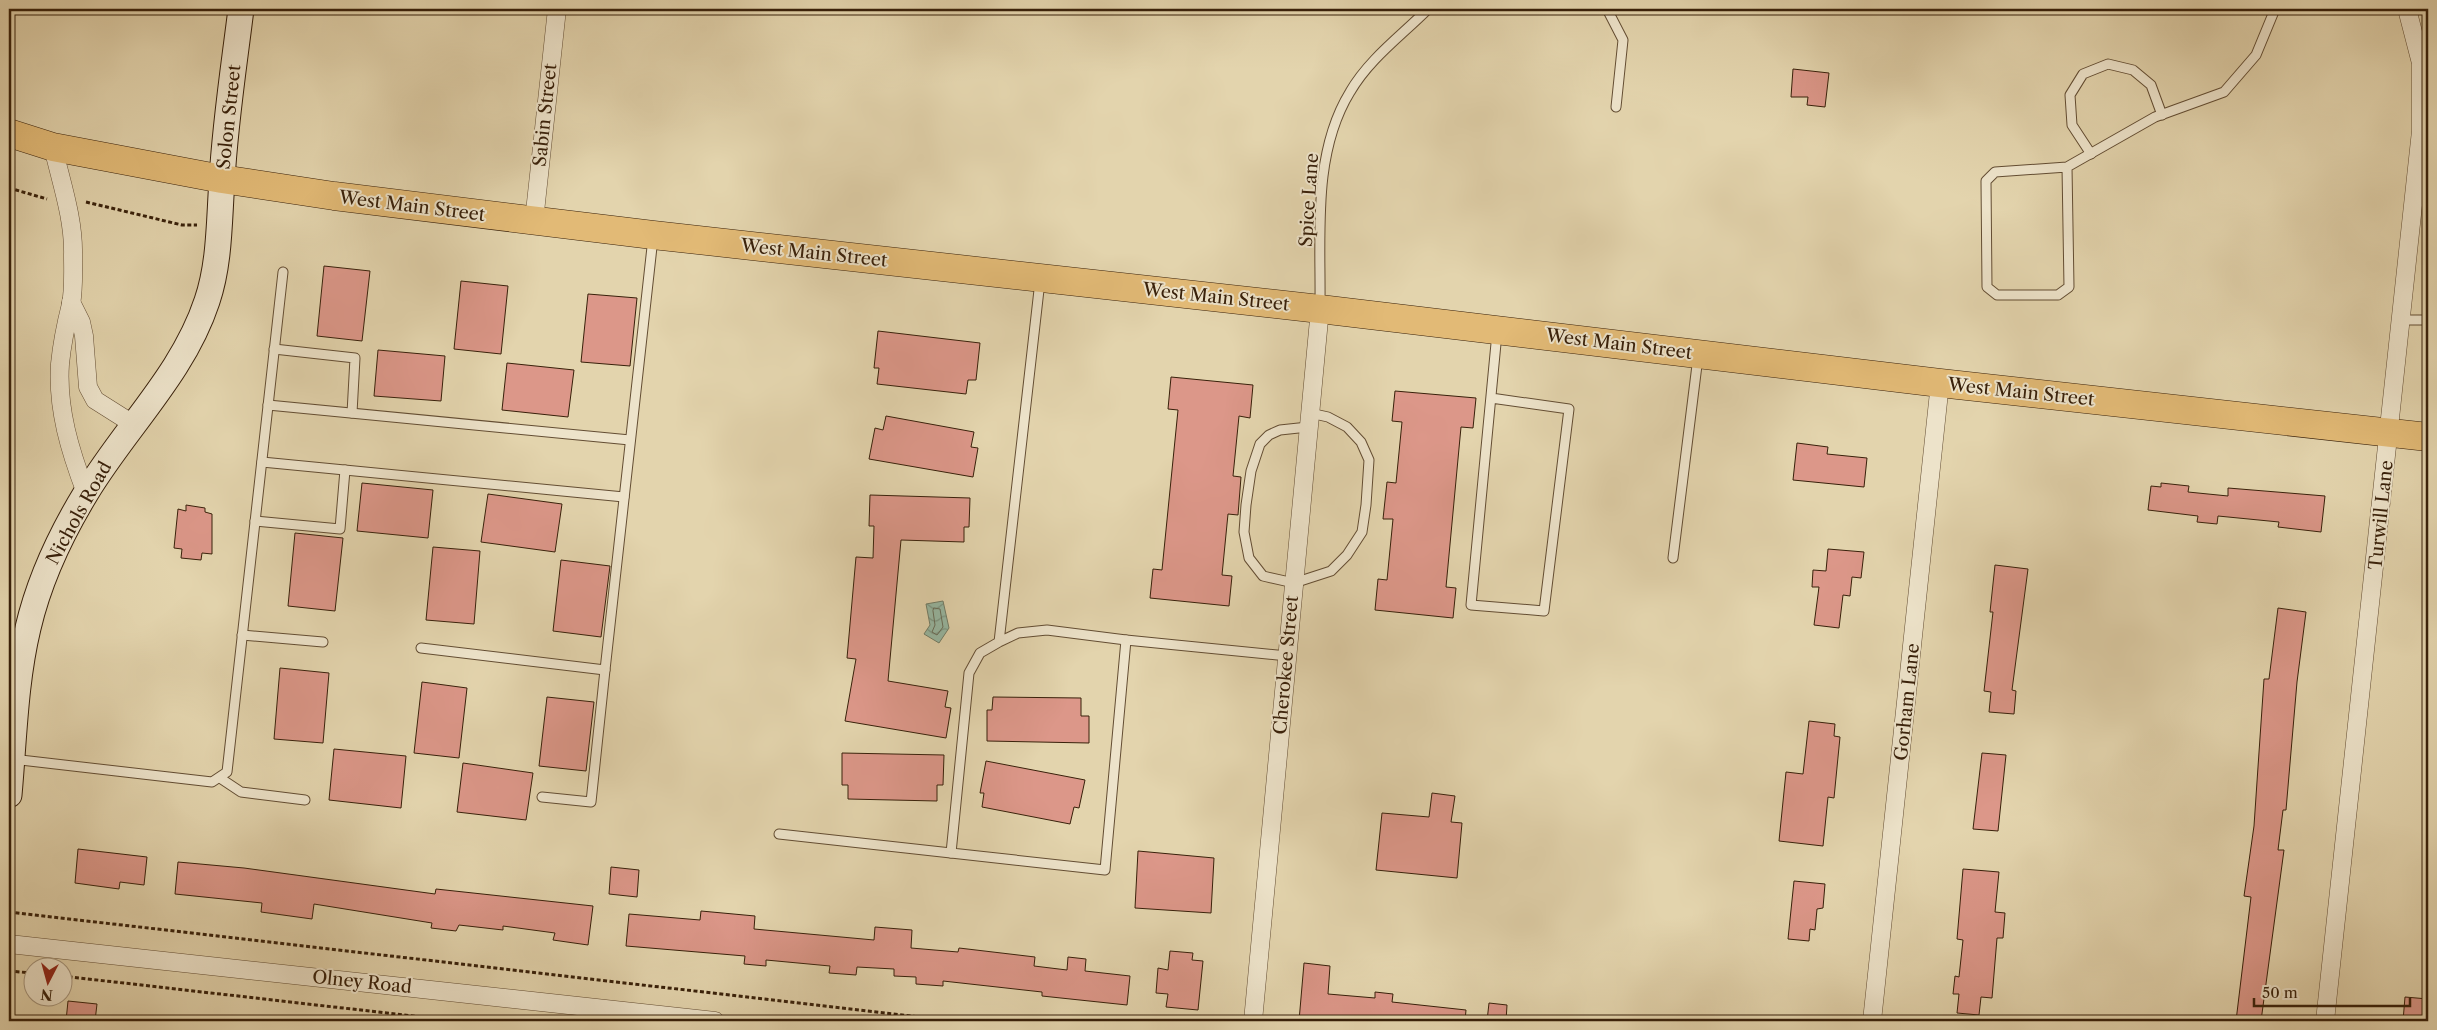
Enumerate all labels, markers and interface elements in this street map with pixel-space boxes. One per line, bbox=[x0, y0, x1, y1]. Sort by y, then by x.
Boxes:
street label: Sabin Street bbox=[529, 62, 561, 168]
street label: Solon Street bbox=[213, 63, 246, 171]
street label: Spice Lane bbox=[1295, 152, 1323, 248]
street label: West Main Street bbox=[337, 186, 487, 226]
street label: West Main Street bbox=[739, 234, 889, 272]
street label: West Main Street bbox=[1141, 278, 1291, 316]
street label: West Main Street bbox=[1544, 324, 1694, 364]
street label: West Main Street bbox=[1946, 373, 2096, 411]
street label: Nichols Road bbox=[42, 458, 116, 568]
street label: Turwill Lane bbox=[2364, 459, 2398, 571]
street label: Cherokee Street bbox=[1269, 594, 1303, 735]
street label: Gorham Lane bbox=[1890, 642, 1924, 762]
north arrow bbox=[22, 958, 72, 1008]
street label: Olney Road bbox=[311, 966, 413, 998]
scale bar bbox=[2254, 975, 2411, 1007]
text: 50 m bbox=[2262, 983, 2298, 1002]
text: N bbox=[40, 985, 54, 1005]

